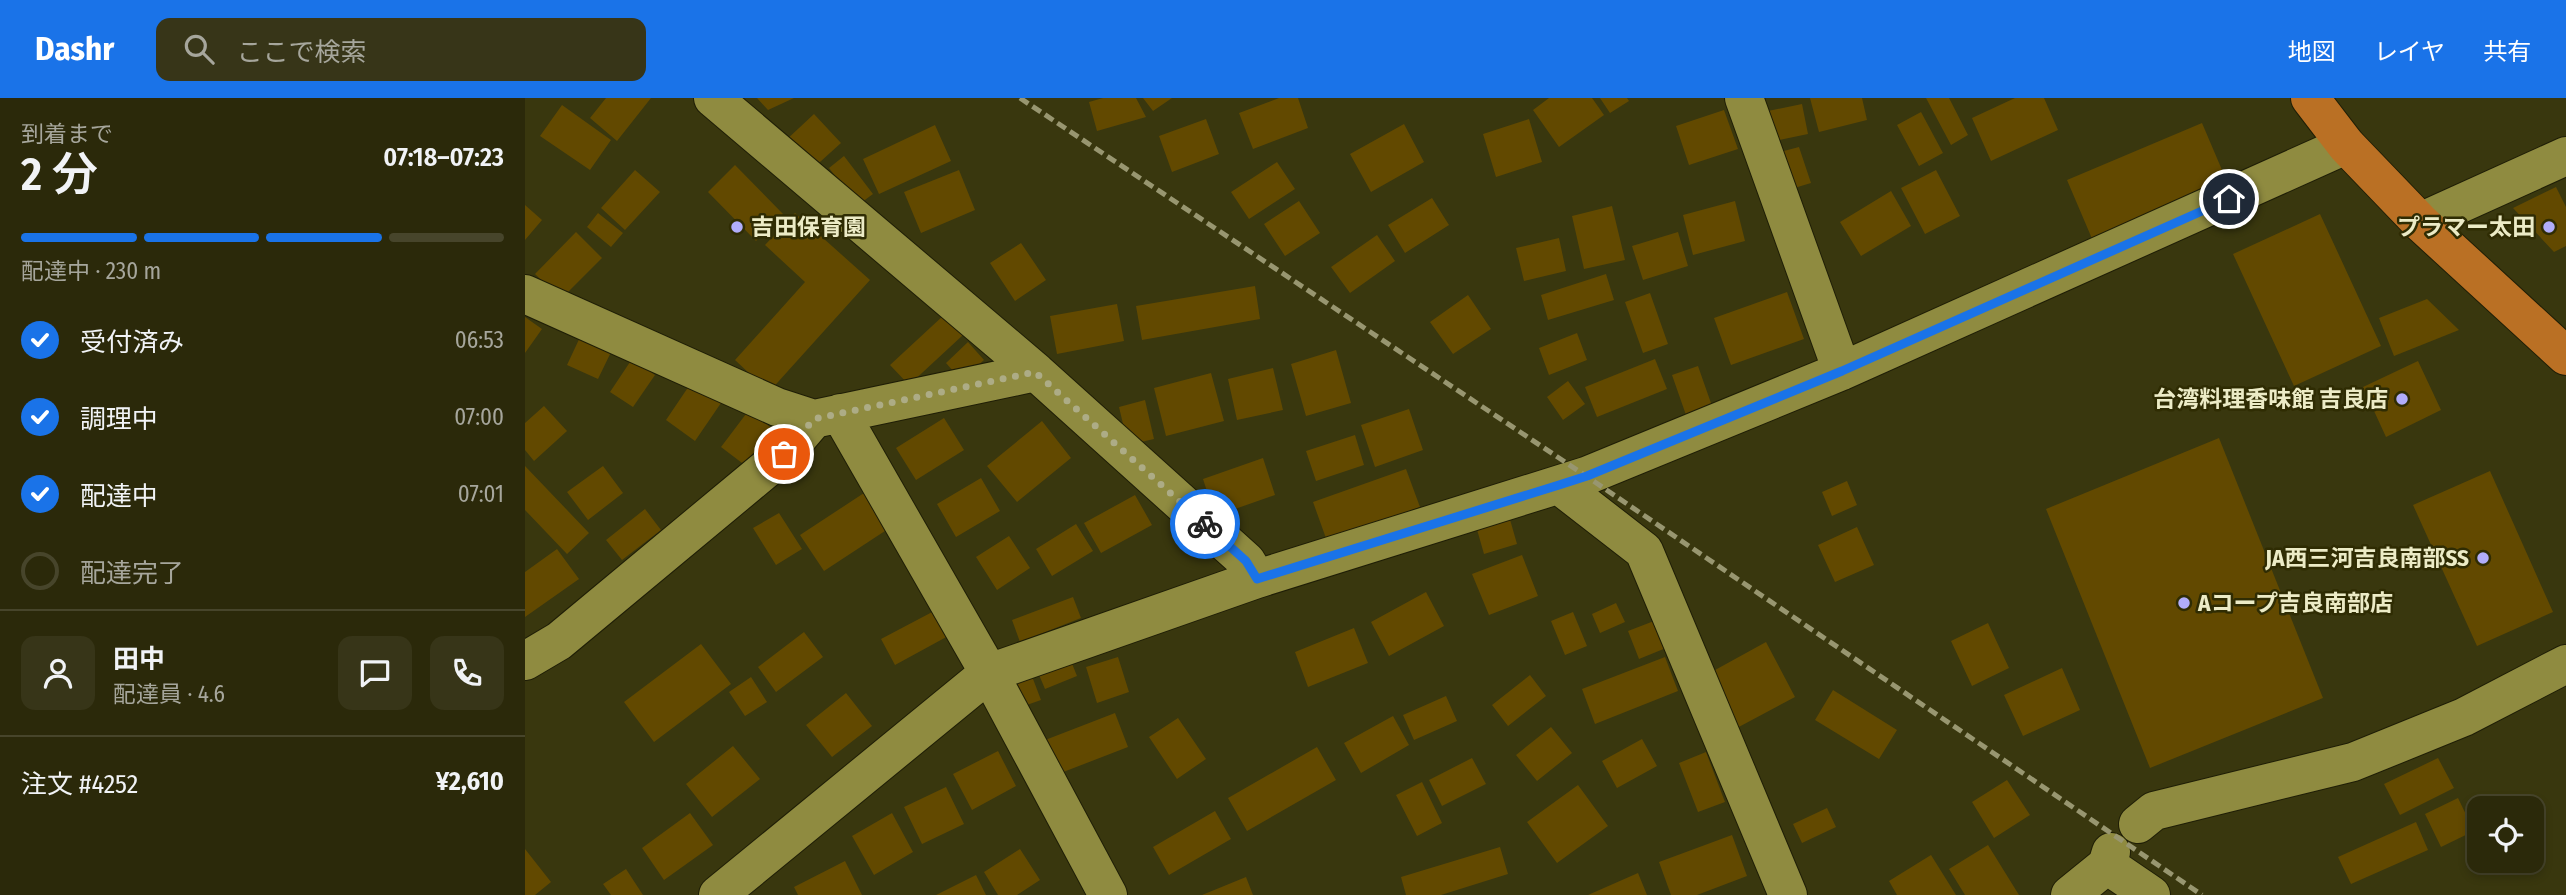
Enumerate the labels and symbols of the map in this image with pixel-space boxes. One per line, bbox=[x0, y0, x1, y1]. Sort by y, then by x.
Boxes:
pin bbox=[2199, 169, 2259, 229]
place label: 吉田保育園 bbox=[751, 213, 866, 241]
place label: プラマー太田 bbox=[2397, 213, 2535, 241]
marker: 吉田保育園 bbox=[729, 219, 745, 235]
marker: プラマー太田 bbox=[2541, 219, 2557, 235]
place label: 台湾料理香味館 吉良店 bbox=[2153, 385, 2388, 413]
marker: 台湾料理香味館 吉良店 bbox=[2394, 391, 2410, 407]
pin bbox=[754, 424, 814, 484]
courier bbox=[1170, 489, 1240, 559]
place label: JA西三河吉良南部SS bbox=[2264, 544, 2469, 572]
marker: JA西三河吉良南部SS bbox=[2475, 550, 2491, 566]
place label: Aコープ吉良南部店 bbox=[2197, 589, 2393, 617]
marker: Aコープ吉良南部店 bbox=[2176, 595, 2192, 611]

